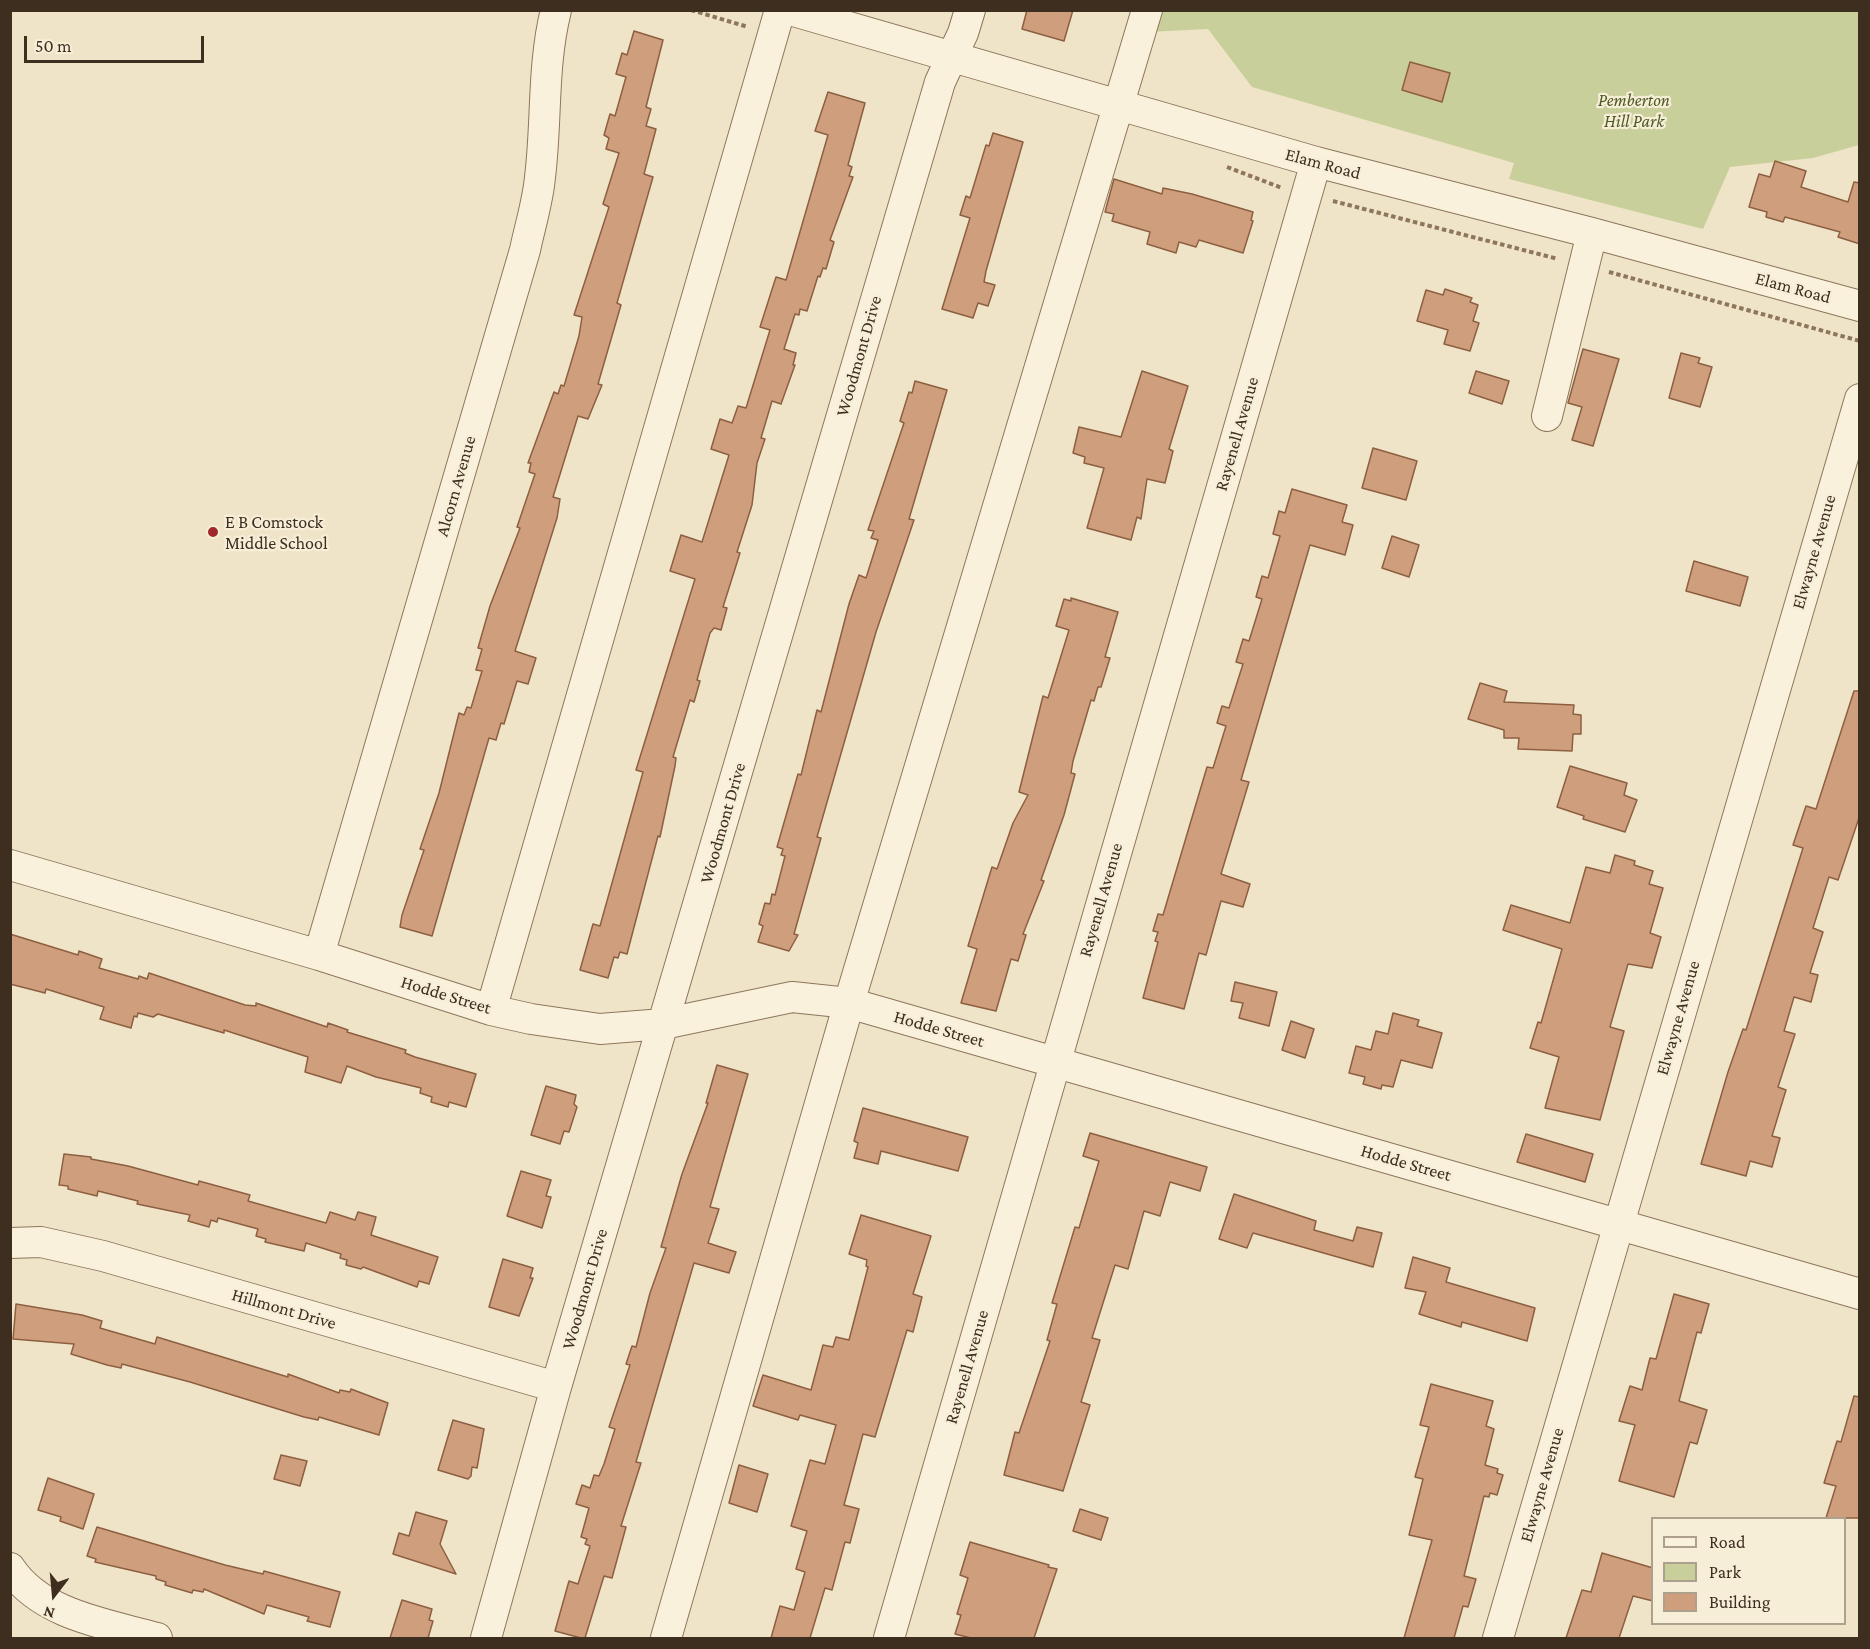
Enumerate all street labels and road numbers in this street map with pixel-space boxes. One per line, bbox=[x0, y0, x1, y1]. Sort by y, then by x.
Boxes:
street label: Elam Road bbox=[1283, 144, 1363, 184]
street label: Elam Road bbox=[1753, 268, 1833, 308]
street label: Woodmont Drive bbox=[831, 293, 887, 419]
street label: Rayenell Avenue bbox=[1210, 375, 1264, 493]
street label: Alcorn Avenue bbox=[431, 433, 481, 539]
street label: Elwayne Avenue bbox=[1787, 492, 1841, 612]
street label: Woodmont Drive bbox=[695, 760, 751, 886]
street label: Rayenell Avenue bbox=[1074, 841, 1128, 959]
street label: Elwayne Avenue bbox=[1651, 958, 1705, 1078]
street label: Hodde Street bbox=[398, 971, 494, 1019]
street label: Hodde Street bbox=[891, 1006, 987, 1052]
street label: Hodde Street bbox=[1358, 1140, 1454, 1186]
street label: Woodmont Drive bbox=[557, 1226, 613, 1352]
street label: Hillmont Drive bbox=[229, 1284, 339, 1334]
street label: Rayenell Avenue bbox=[940, 1308, 994, 1426]
street label: Elwayne Avenue bbox=[1515, 1425, 1569, 1545]

